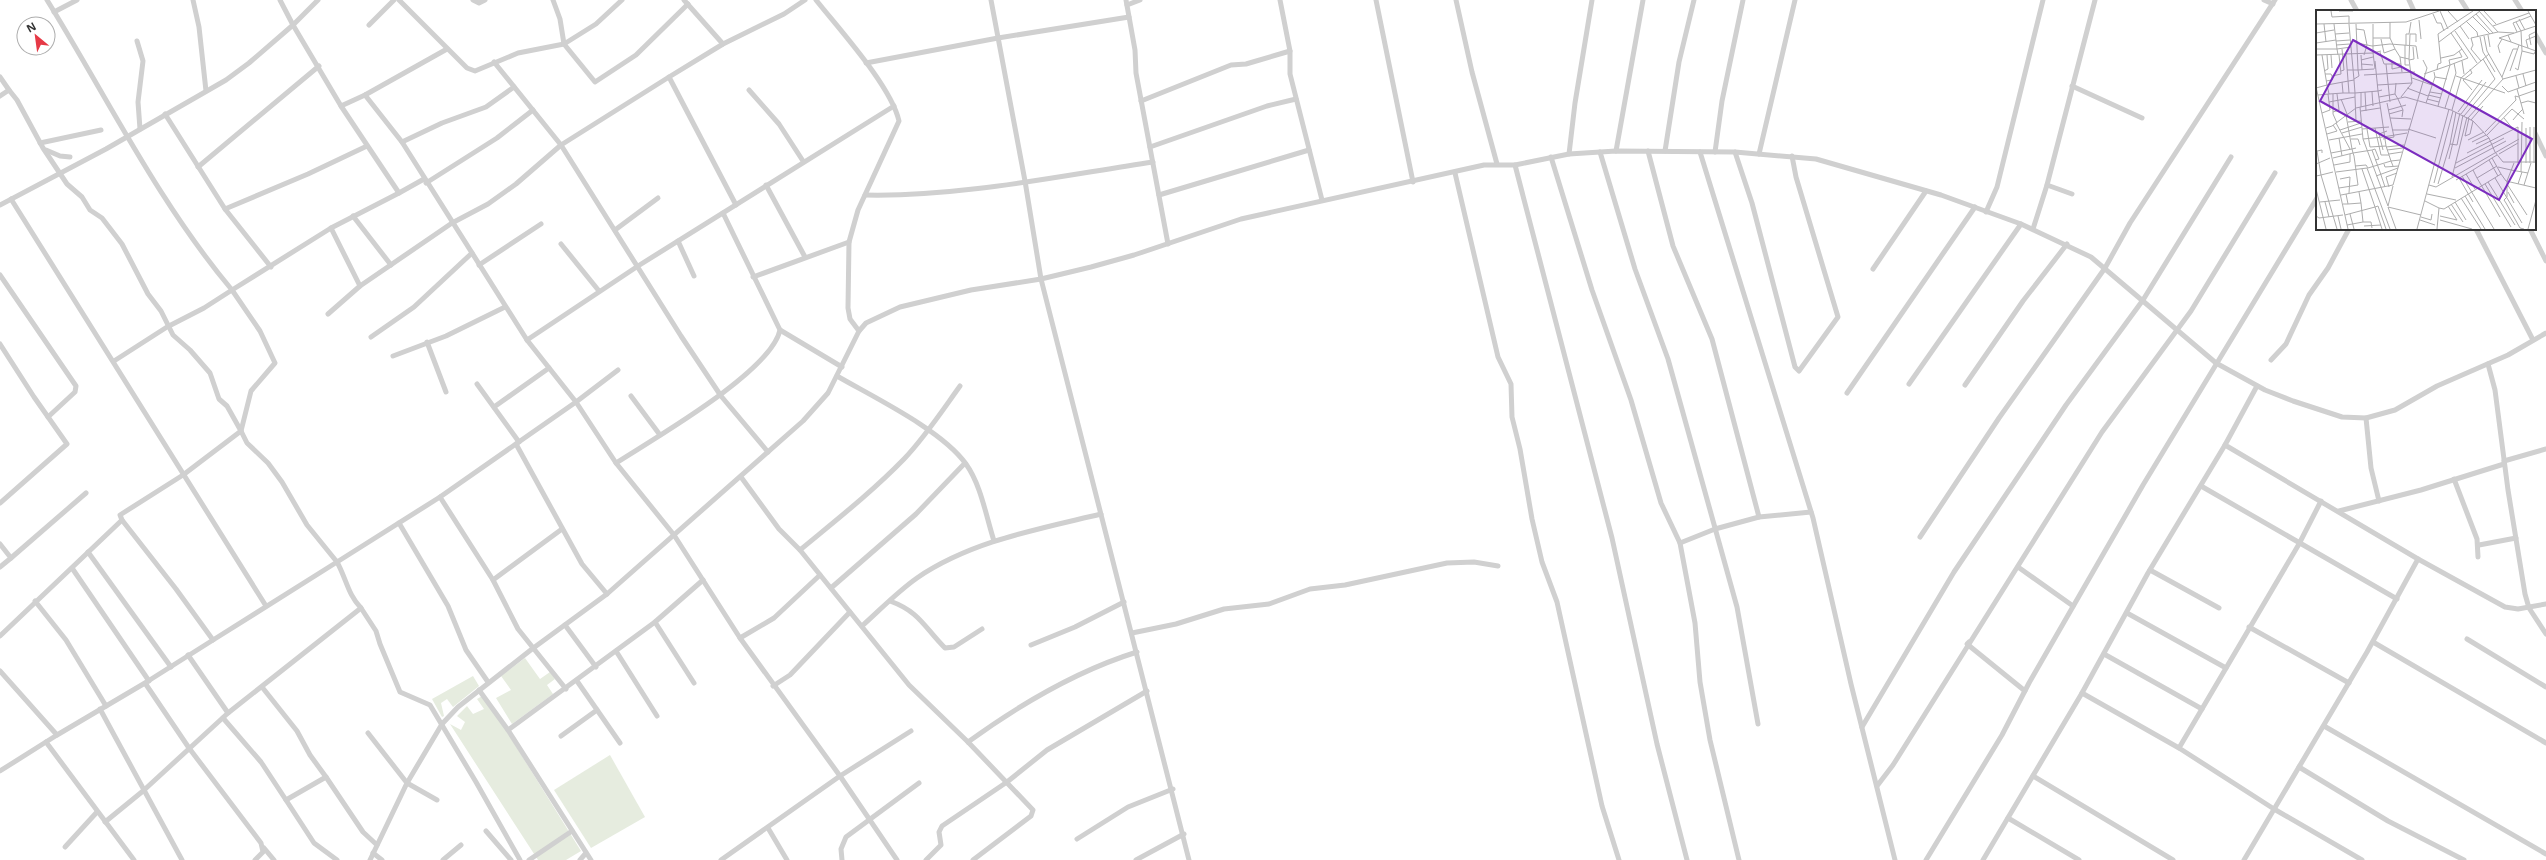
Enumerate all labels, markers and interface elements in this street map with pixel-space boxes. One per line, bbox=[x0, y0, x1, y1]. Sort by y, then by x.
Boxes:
inset map bbox=[2316, 10, 2536, 230]
north arrow bbox=[16, 16, 56, 56]
text: N bbox=[23, 18, 38, 36]

